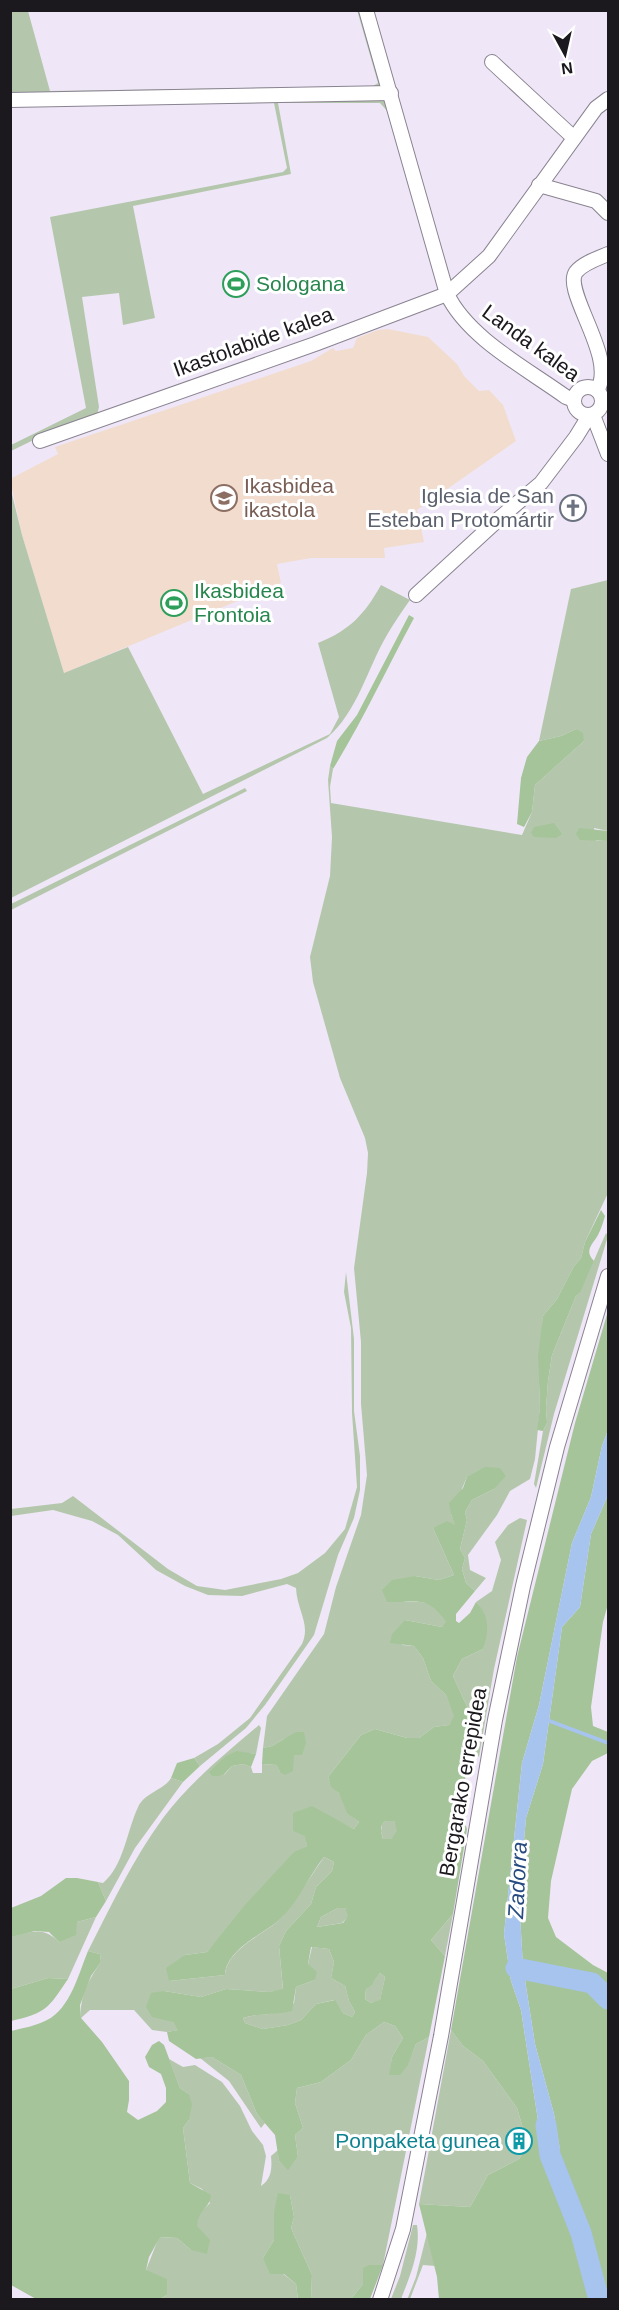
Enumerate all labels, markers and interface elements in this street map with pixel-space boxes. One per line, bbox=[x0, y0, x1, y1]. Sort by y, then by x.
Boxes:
north arrow bbox=[535, 24, 595, 84]
text: N bbox=[560, 59, 574, 78]
sports icon: Sologana bbox=[221, 269, 251, 299]
place label: Sologana bbox=[256, 272, 345, 295]
street label: Landa kalea bbox=[478, 300, 585, 386]
street label: Ikastolabide kalea bbox=[170, 302, 336, 381]
place label: Ikasbidea ikastola bbox=[244, 474, 334, 521]
school or university icon: Ikasbidea ikastola bbox=[209, 483, 239, 513]
place label: Iglesia de San Esteban Protomártir bbox=[367, 484, 554, 531]
church icon: Iglesia de San Esteban Protomártir bbox=[558, 493, 588, 523]
place label: Ikasbidea Frontoia bbox=[194, 579, 284, 626]
sports icon: Ikasbidea Frontoia bbox=[159, 588, 189, 618]
street label: Bergarako errepidea bbox=[435, 1685, 491, 1878]
water label: Zadorra bbox=[503, 1841, 532, 1920]
building icon: Ponpaketa gunea bbox=[504, 2126, 534, 2156]
place label: Ponpaketa gunea bbox=[335, 2129, 500, 2152]

